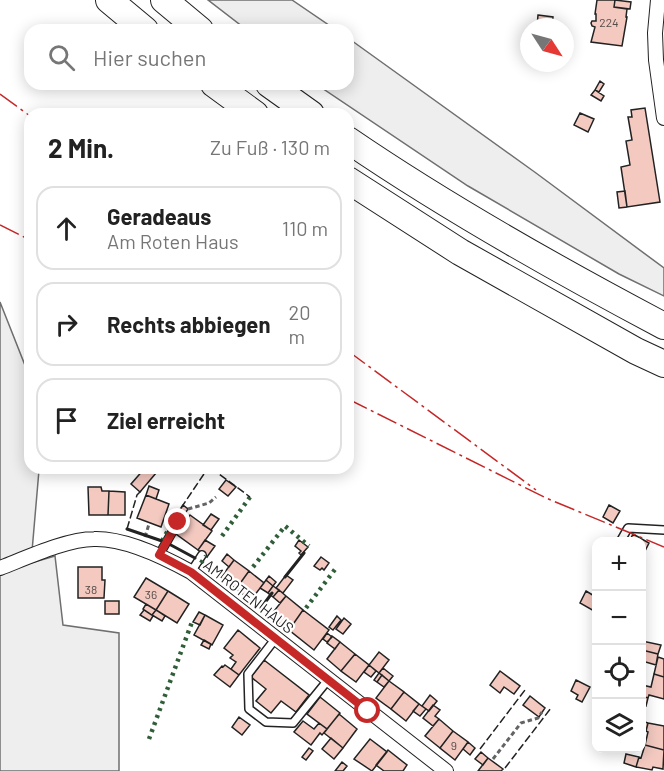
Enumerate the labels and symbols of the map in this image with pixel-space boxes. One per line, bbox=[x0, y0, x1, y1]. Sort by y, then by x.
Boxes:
house number: 224 bbox=[599, 15, 619, 29]
north arrow bbox=[520, 18, 574, 72]
route end bbox=[164, 508, 190, 534]
street label: AM ROTEN HAUS bbox=[200, 555, 298, 637]
house number: 38 bbox=[85, 582, 97, 596]
house number: 36 bbox=[145, 587, 157, 601]
route start bbox=[354, 697, 380, 723]
house number: 9 bbox=[451, 738, 457, 752]

